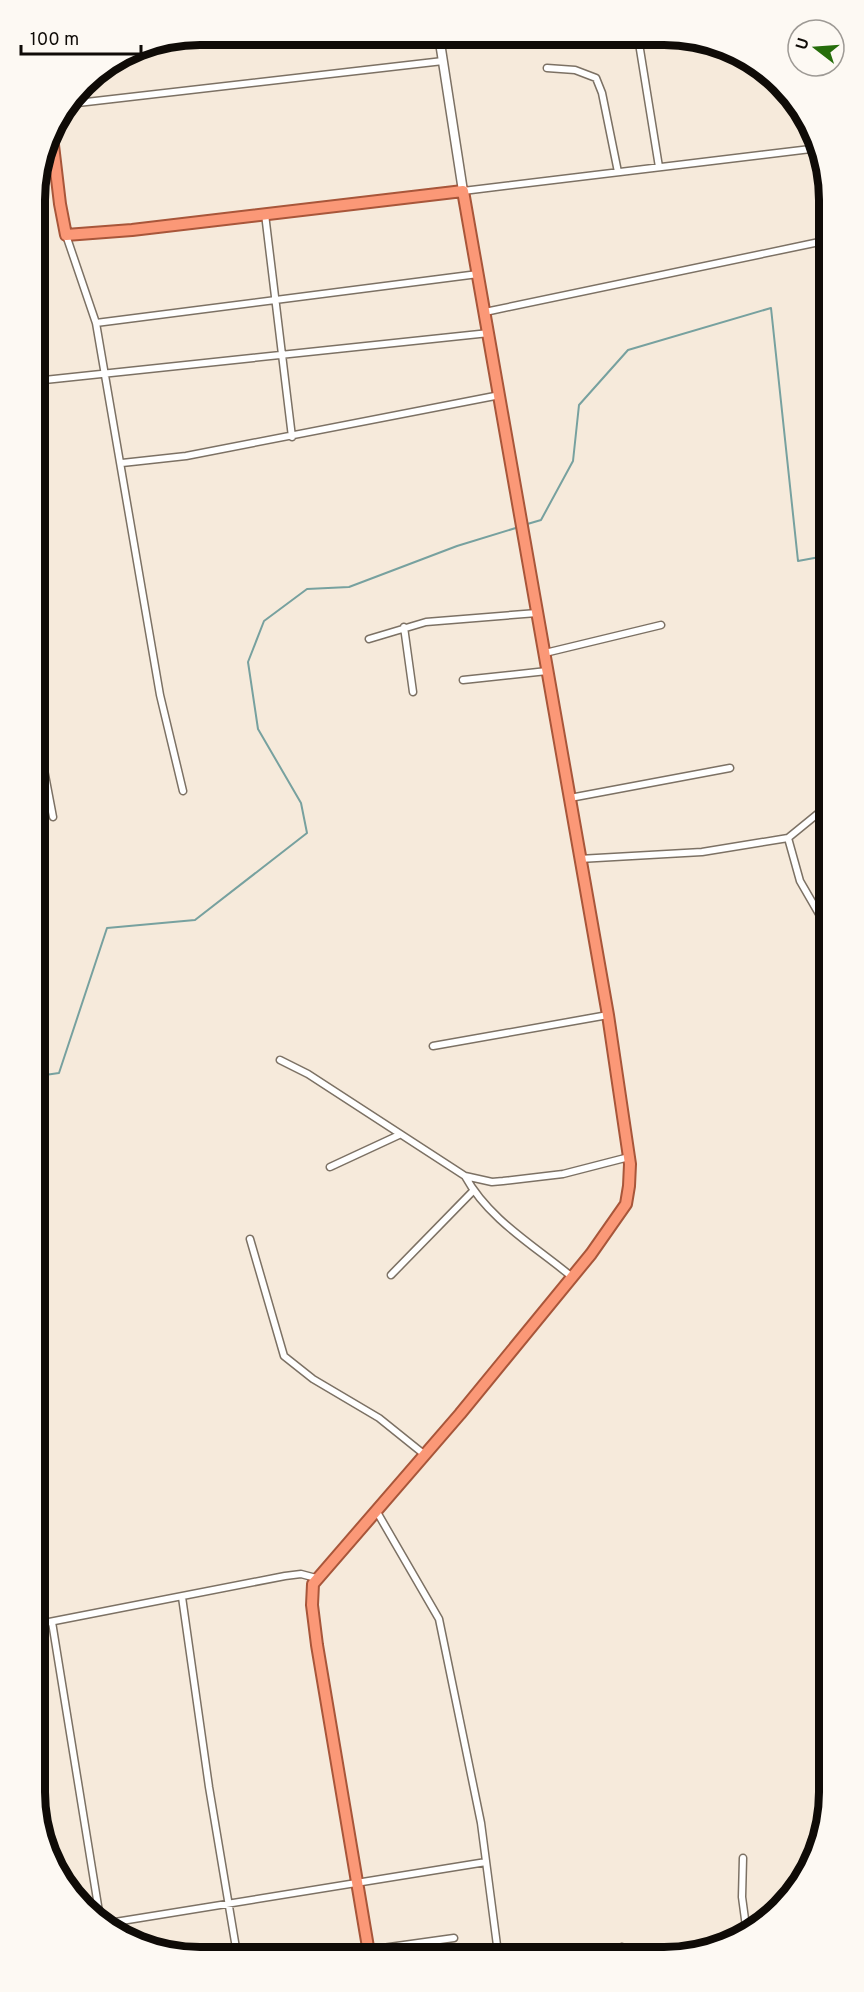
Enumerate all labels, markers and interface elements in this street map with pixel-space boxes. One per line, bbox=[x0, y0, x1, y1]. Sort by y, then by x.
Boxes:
scale bar bbox=[21, 18, 141, 56]
north arrow bbox=[786, 18, 846, 78]
text: 100 m bbox=[30, 29, 79, 52]
text: U bbox=[792, 36, 815, 53]

